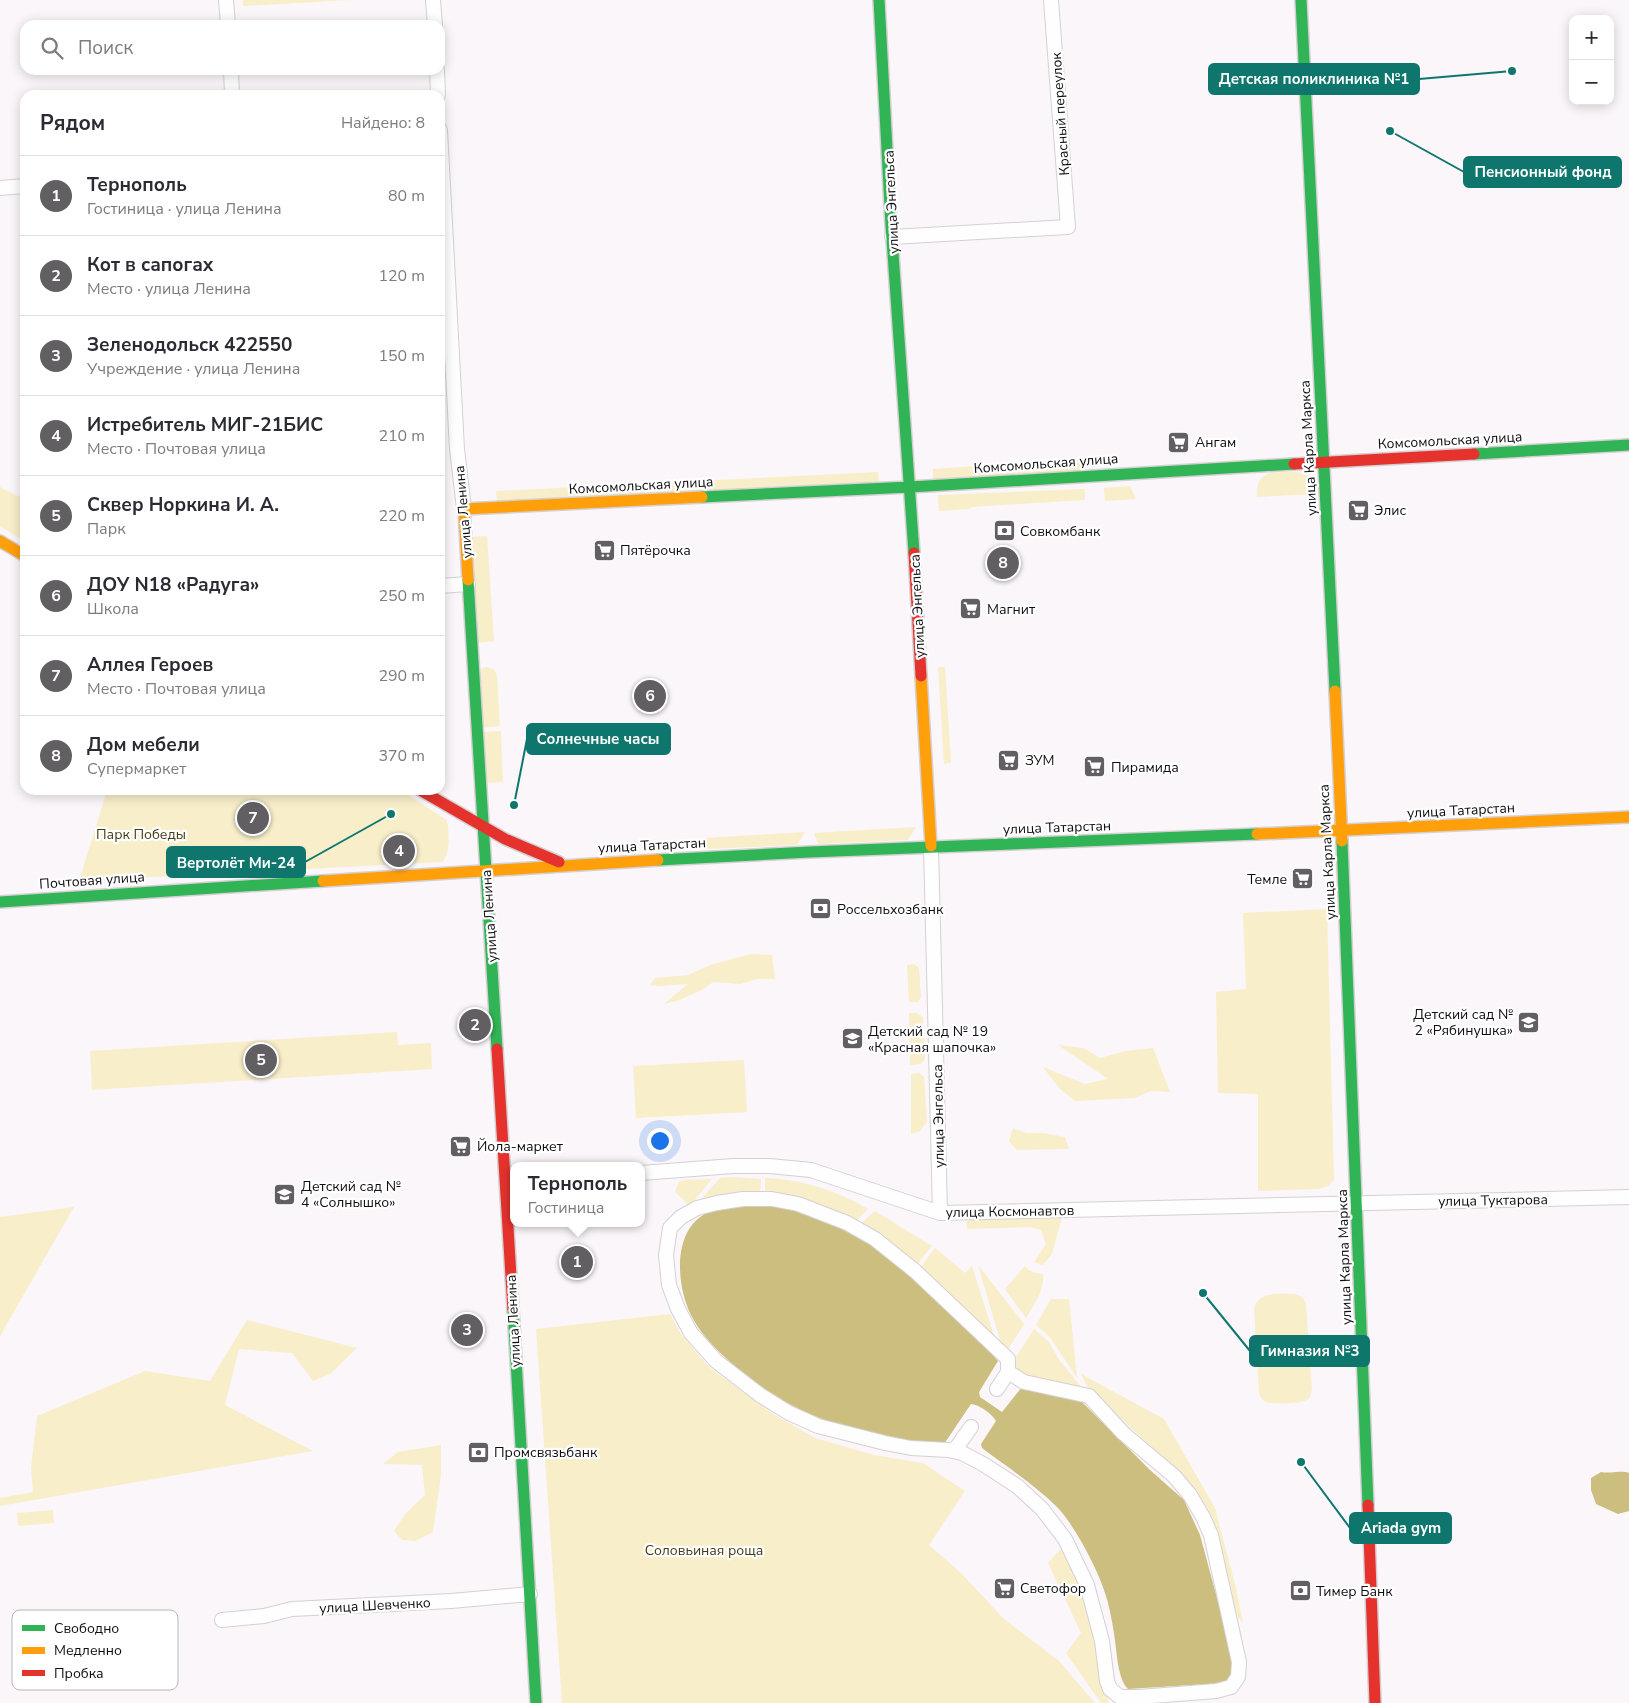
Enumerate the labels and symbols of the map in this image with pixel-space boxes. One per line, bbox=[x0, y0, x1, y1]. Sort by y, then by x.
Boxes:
street label: Красный переулок bbox=[1047, 51, 1074, 176]
callout: Детская поликлиника №1 bbox=[1209, 64, 1419, 94]
text: Детская поликлиника №1 bbox=[1219, 69, 1409, 89]
street label: улица Энгельса bbox=[879, 150, 904, 254]
callout: Пенсионный фонд bbox=[1464, 157, 1621, 187]
text: Пенсионный фонд bbox=[1475, 162, 1611, 182]
street label: улица Карла Маркса bbox=[1295, 380, 1322, 516]
street label: Комсомольская улица bbox=[1377, 427, 1523, 454]
supermarket icon: Ангам bbox=[1167, 430, 1191, 454]
place label: Ангам bbox=[1195, 433, 1236, 452]
street label: Комсомольская улица bbox=[973, 449, 1119, 478]
street label: улица Ленина bbox=[450, 465, 477, 559]
street label: Комсомольская улица bbox=[568, 472, 714, 499]
supermarket icon: Элис bbox=[1346, 498, 1370, 522]
place label: Элис bbox=[1374, 501, 1406, 520]
bank icon: Совкомбанк bbox=[992, 519, 1016, 543]
place label: Совкомбанк bbox=[1020, 522, 1101, 541]
supermarket icon: Пятёрочка bbox=[592, 538, 616, 562]
place label: Пятёрочка bbox=[620, 541, 691, 560]
pin: 8 bbox=[987, 544, 1019, 582]
street label: улица Энгельса bbox=[905, 554, 930, 658]
supermarket icon: Магнит bbox=[959, 597, 983, 621]
place label: Магнит bbox=[987, 600, 1036, 619]
pin: 6 bbox=[634, 677, 666, 715]
callout: Солнечные часы bbox=[527, 724, 670, 754]
text: Солнечные часы bbox=[537, 729, 659, 749]
supermarket icon: ЗУМ bbox=[997, 748, 1021, 772]
place label: ЗУМ bbox=[1025, 751, 1055, 770]
supermarket icon: Пирамида bbox=[1083, 755, 1107, 779]
place label: Пирамида bbox=[1111, 758, 1179, 777]
street label: улица Карла Маркса bbox=[1314, 784, 1341, 920]
street label: улица Татарстан bbox=[1406, 798, 1516, 823]
pin: 7 bbox=[237, 799, 269, 837]
street label: улица Татарстан bbox=[1003, 816, 1111, 839]
park label: Парк Победы bbox=[96, 825, 186, 844]
pin: 4 bbox=[383, 832, 415, 870]
street label: улица Татарстан bbox=[597, 833, 707, 858]
callout: Вертолёт Ми-24 bbox=[167, 847, 305, 877]
text: Вертолёт Ми-24 bbox=[177, 853, 295, 873]
street label: Почтовая улица bbox=[39, 867, 145, 894]
supermarket icon: Темле bbox=[1291, 867, 1315, 891]
street label: улица Ленина bbox=[477, 869, 502, 963]
place label: Темле bbox=[1247, 870, 1287, 889]
bank icon: Россельхозбанк bbox=[809, 897, 833, 921]
place label: Россельхозбанк bbox=[837, 900, 944, 919]
place label: Детский сад № 2 «Рябинушка» bbox=[1413, 1005, 1513, 1040]
pin: 2 bbox=[459, 1006, 491, 1044]
school or university icon: Детский сад № 2 «Рябинушка» bbox=[1517, 1010, 1541, 1034]
place label: Детский сад № 19 «Красная шапочка» bbox=[868, 1022, 996, 1057]
school or university icon: Детский сад № 19 «Красная шапочка» bbox=[840, 1027, 864, 1051]
pin: 5 bbox=[245, 1041, 277, 1079]
street label: улица Энгельса bbox=[928, 1064, 949, 1168]
your location bbox=[647, 1128, 673, 1154]
supermarket icon: Йола-маркет bbox=[449, 1134, 473, 1158]
place label: Йола-маркет bbox=[477, 1137, 564, 1156]
place label: Детский сад № 4 «Солнышко» bbox=[301, 1177, 401, 1212]
school or university icon: Детский сад № 4 «Солнышко» bbox=[273, 1182, 297, 1206]
street label: улица Карла Маркса bbox=[1333, 1189, 1356, 1325]
street label: улица Туктарова bbox=[1438, 1190, 1548, 1211]
street label: улица Космонавтов bbox=[946, 1201, 1075, 1222]
pin: 1 bbox=[561, 1243, 593, 1281]
street label: улица Ленина bbox=[502, 1274, 525, 1368]
pin: 3 bbox=[451, 1311, 483, 1349]
callout: Гимназия №3 bbox=[1250, 1336, 1369, 1366]
text: Гимназия №3 bbox=[1261, 1341, 1359, 1361]
bank icon: Промсвязьбанк bbox=[466, 1440, 490, 1464]
place label: Промсвязьбанк bbox=[494, 1443, 598, 1462]
callout: Ariada gym bbox=[1350, 1513, 1451, 1543]
text: Ariada gym bbox=[1361, 1518, 1441, 1538]
park label: Соловьиная роща bbox=[645, 1541, 763, 1560]
supermarket icon: Светофор bbox=[992, 1576, 1016, 1600]
place label: Светофор bbox=[1020, 1579, 1086, 1598]
bank icon: Тимер Банк bbox=[1288, 1579, 1312, 1603]
place label: Тимер Банк bbox=[1316, 1582, 1393, 1601]
street label: улица Шевченко bbox=[319, 1593, 431, 1618]
legend bbox=[12, 1610, 178, 1690]
text: Свободно bbox=[54, 1619, 119, 1638]
text: Медленно bbox=[54, 1641, 122, 1660]
text: Пробка bbox=[54, 1664, 104, 1683]

